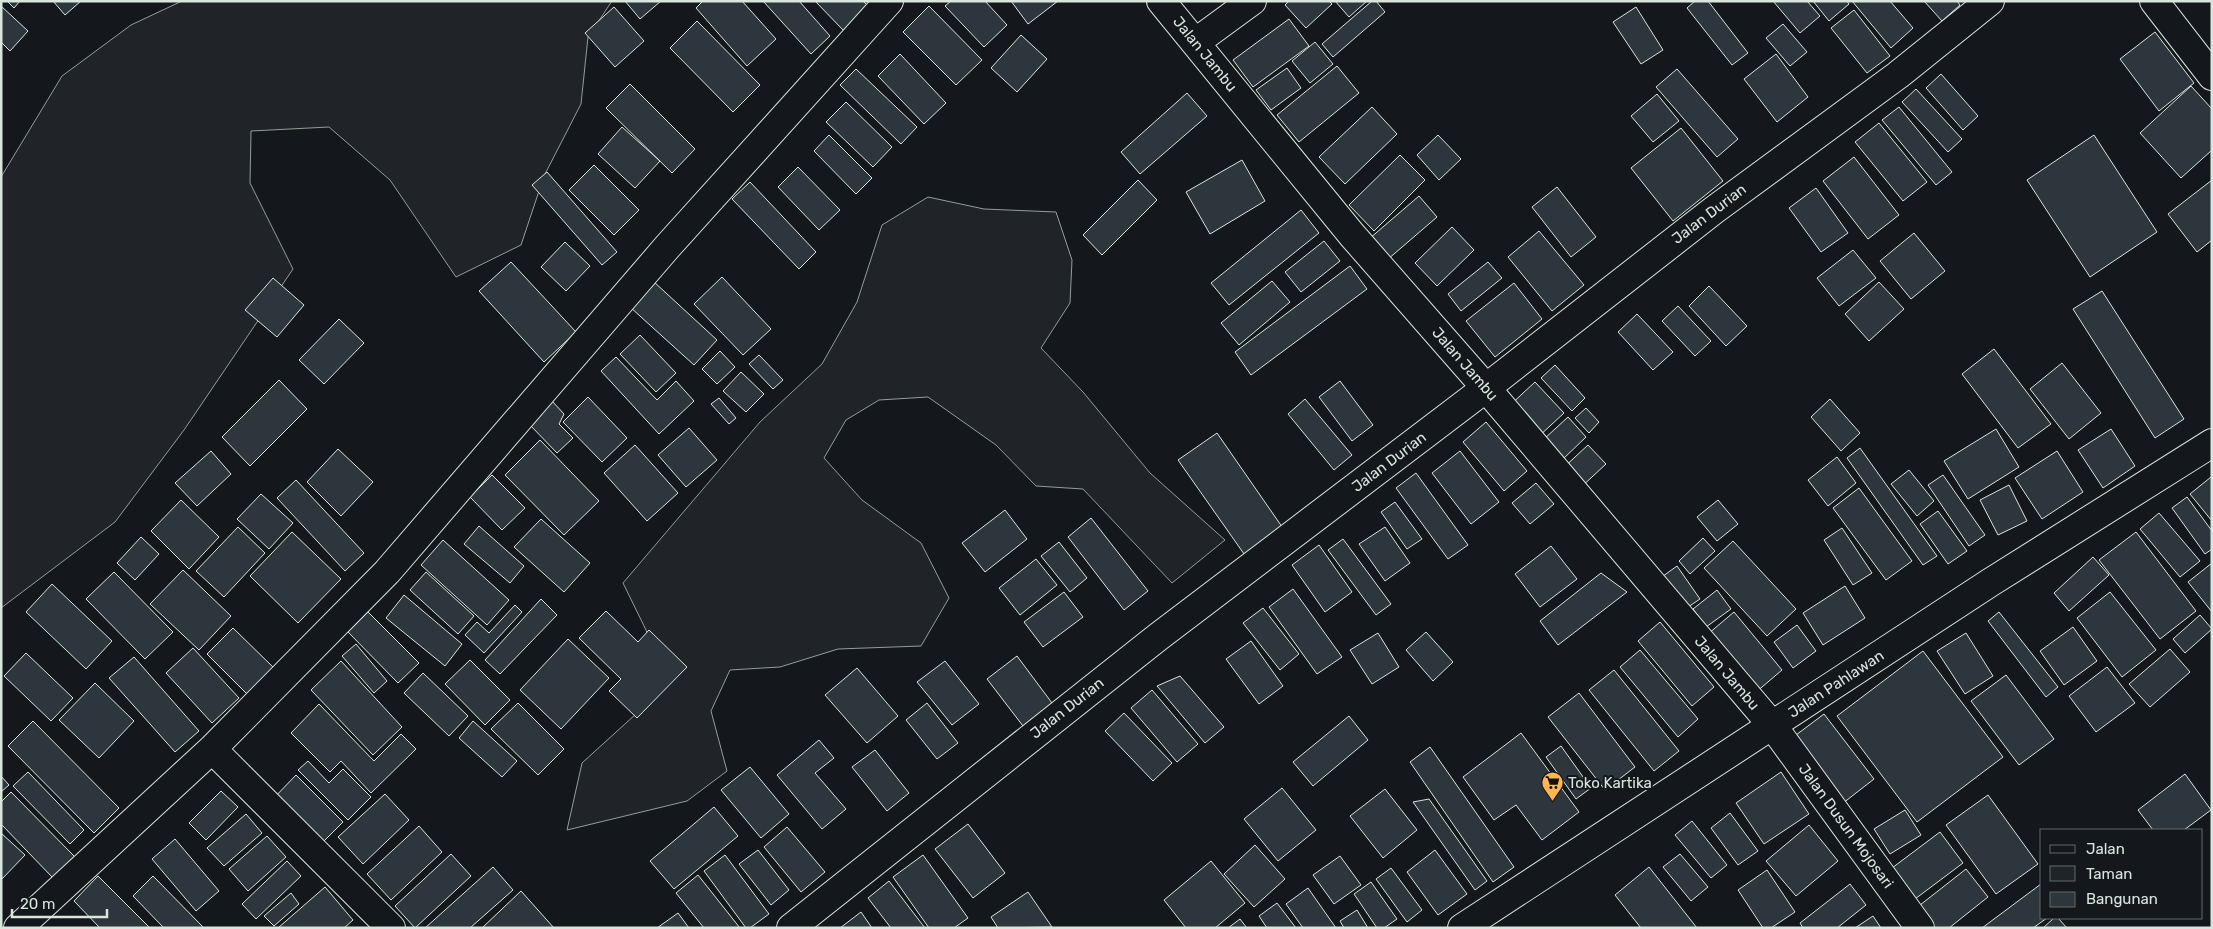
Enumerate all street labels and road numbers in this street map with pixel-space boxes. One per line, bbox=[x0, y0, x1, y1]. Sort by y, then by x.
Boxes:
street label: Jalan Jambu bbox=[1169, 13, 1241, 95]
street label: Jalan Durian bbox=[1668, 180, 1750, 248]
street label: Jalan Jambu bbox=[1428, 324, 1502, 404]
street label: Jalan Durian bbox=[1348, 428, 1430, 496]
street label: Jalan Jambu bbox=[1691, 632, 1763, 714]
street label: Jalan Pahlawan bbox=[1785, 646, 1887, 722]
street label: Jalan Durian bbox=[1027, 674, 1107, 742]
street label: Jalan Dusun Mojosari bbox=[1795, 760, 1897, 892]

